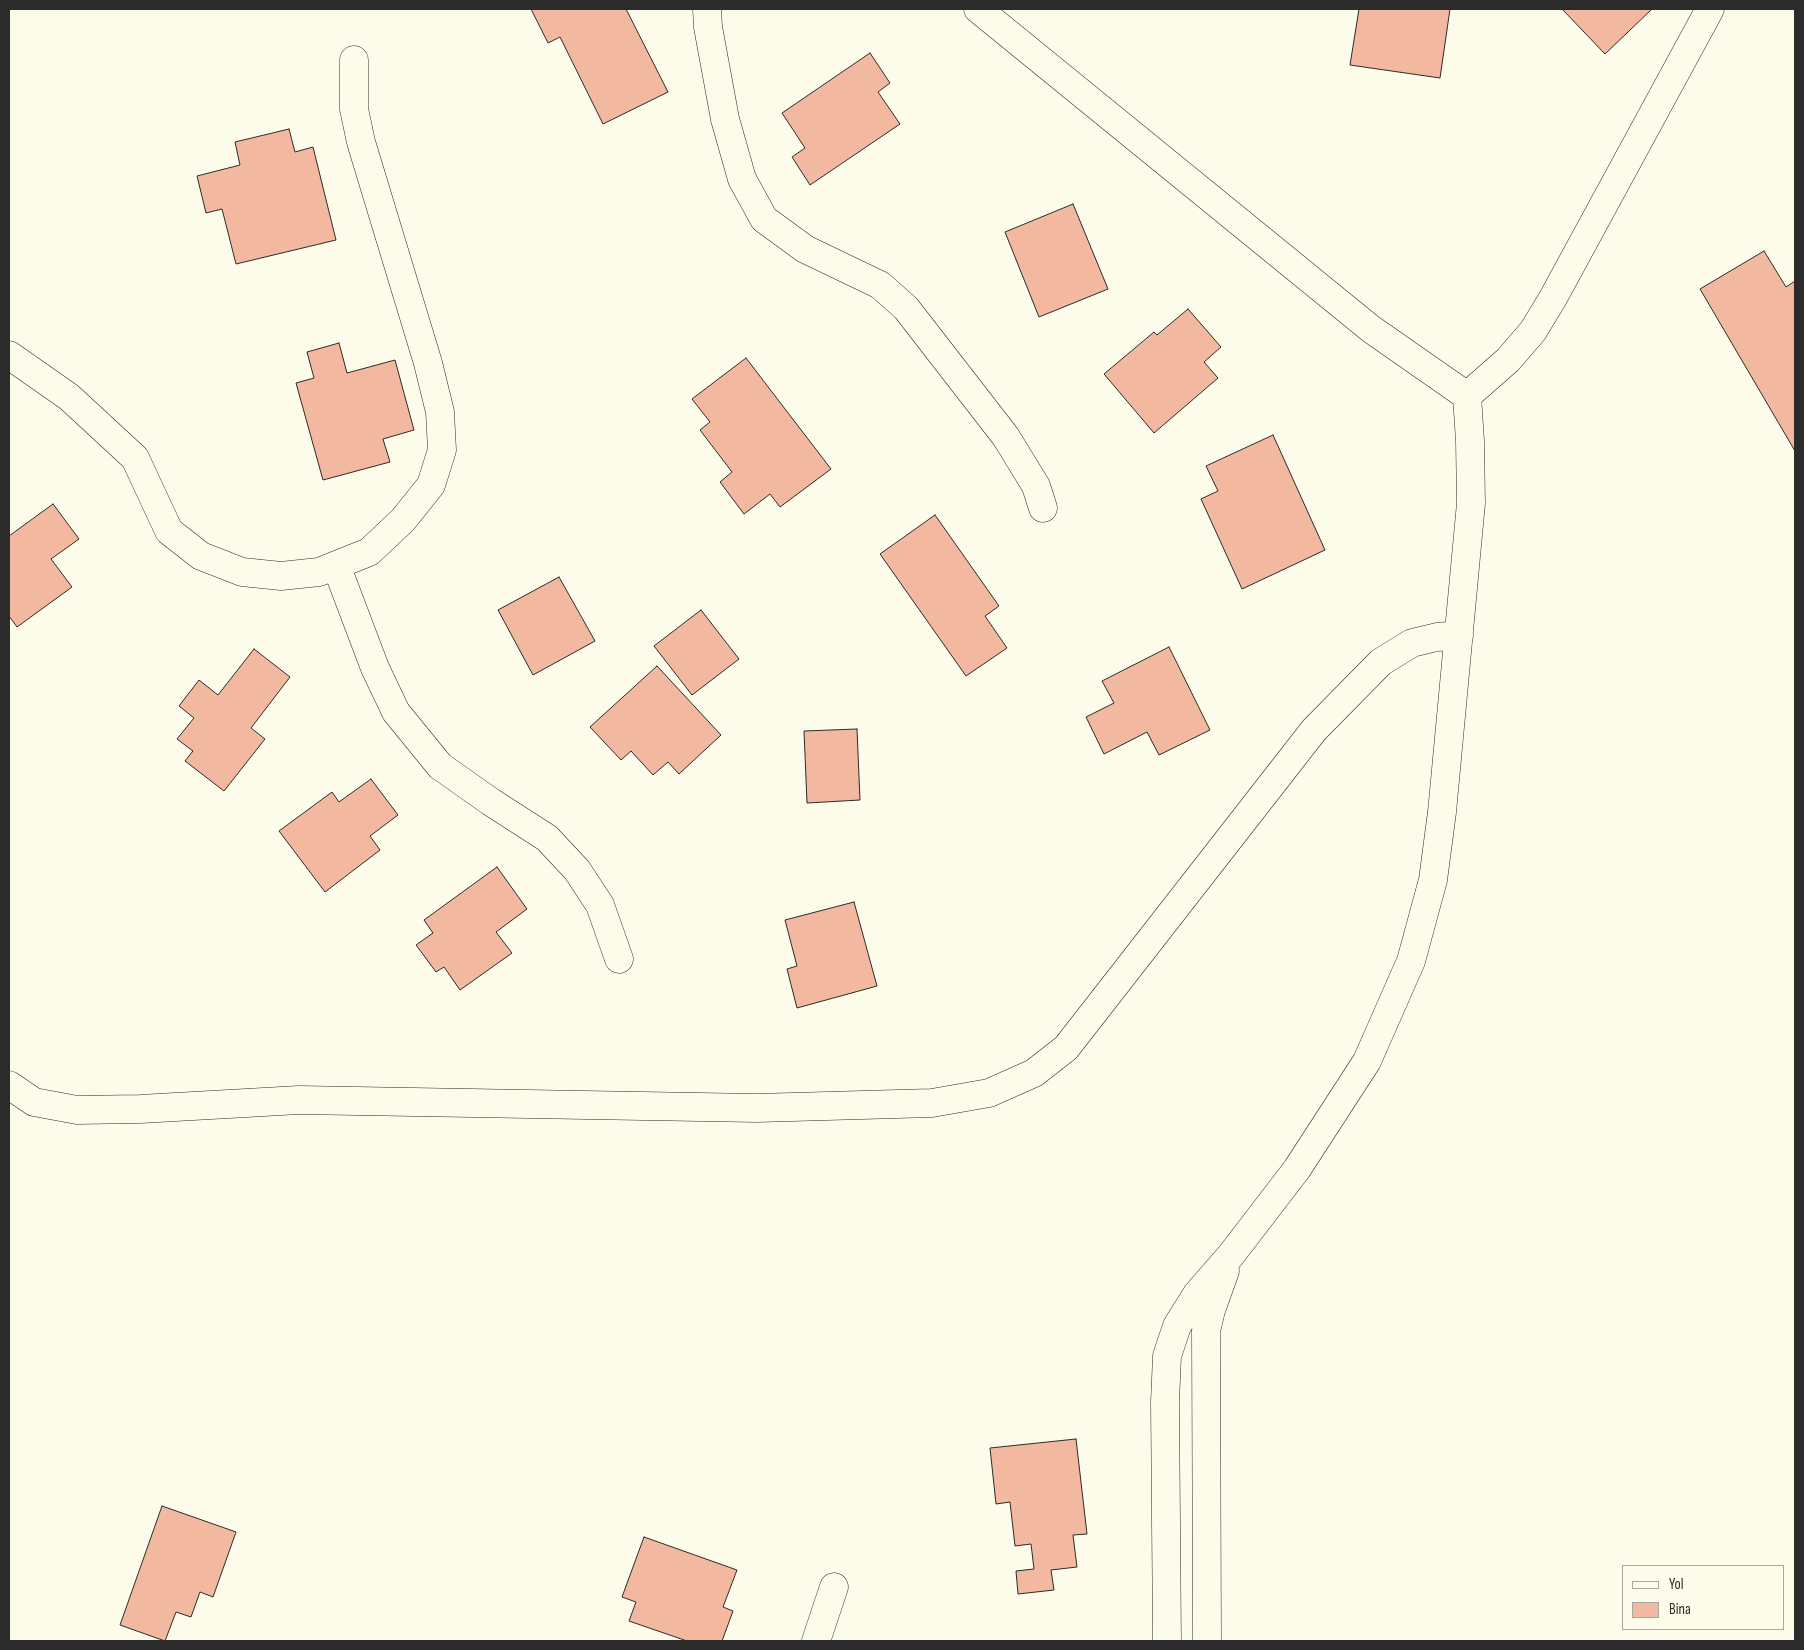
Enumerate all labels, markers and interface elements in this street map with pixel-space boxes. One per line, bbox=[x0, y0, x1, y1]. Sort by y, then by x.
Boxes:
legend bbox=[1622, 1565, 1784, 1630]
text: Yol bbox=[1669, 1575, 1684, 1594]
text: Bina bbox=[1669, 1600, 1691, 1619]

